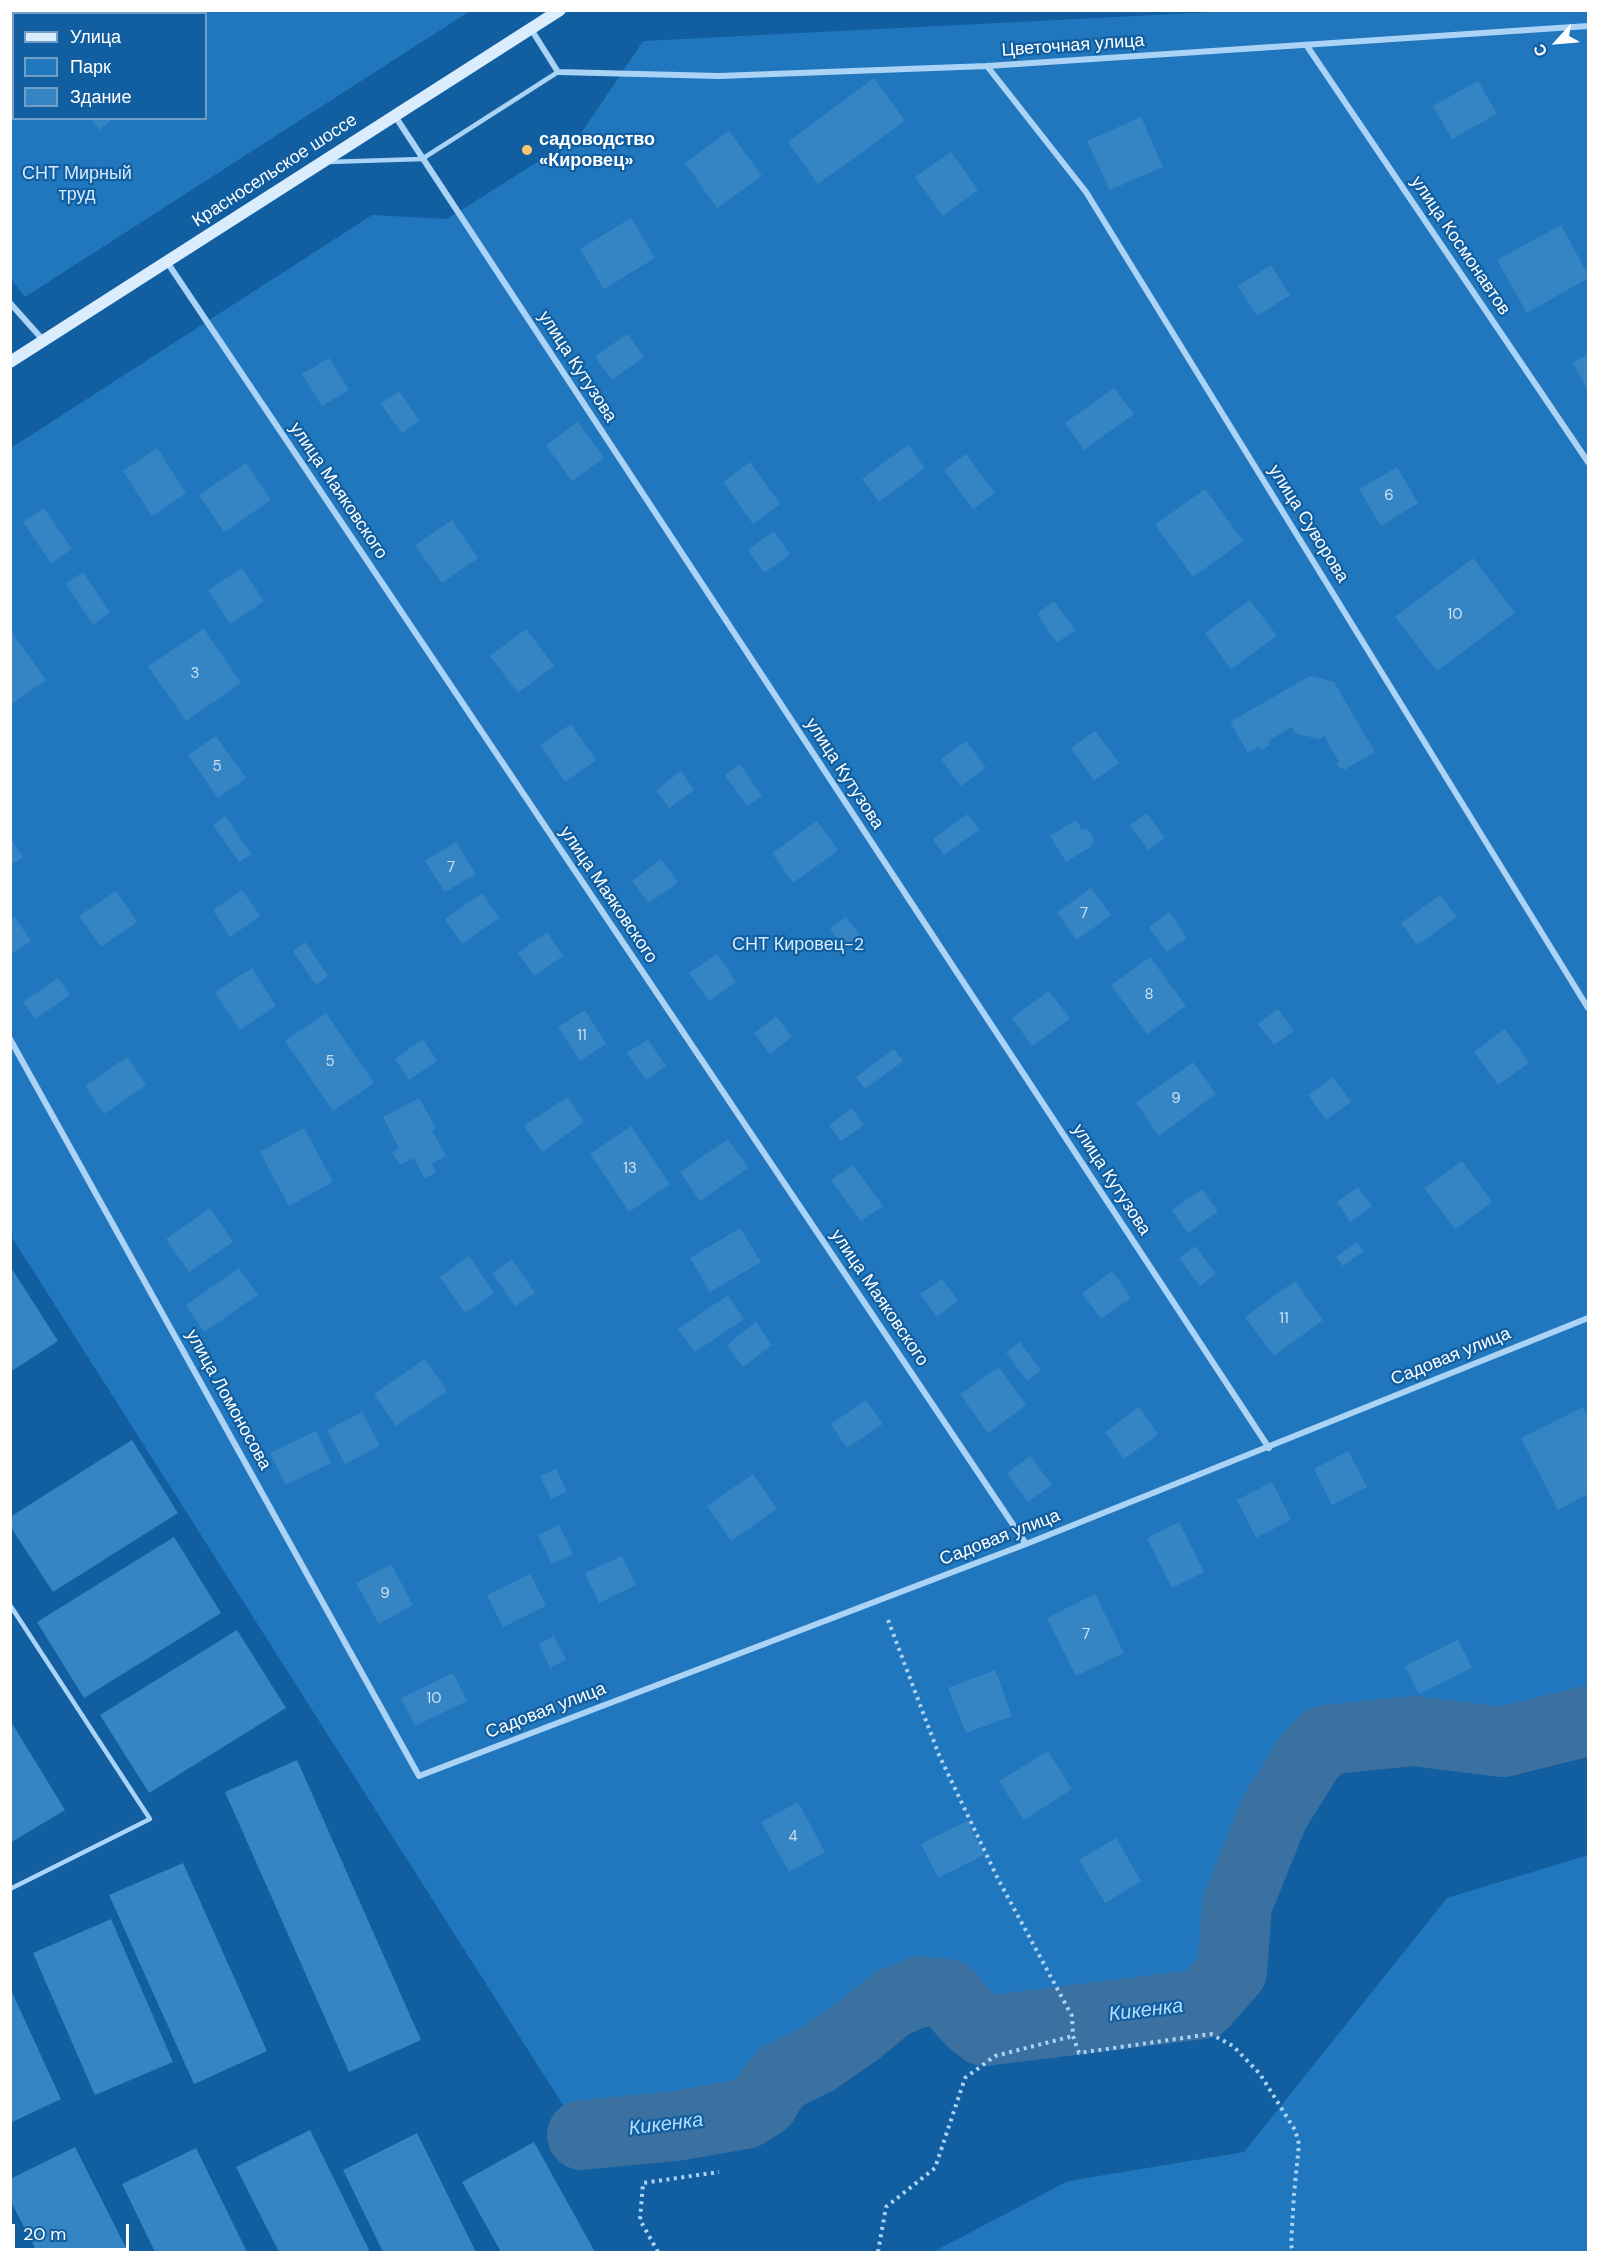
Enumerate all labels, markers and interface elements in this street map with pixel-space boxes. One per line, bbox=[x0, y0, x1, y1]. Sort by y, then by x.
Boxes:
legend bbox=[12, 12, 207, 120]
north arrow bbox=[1527, 12, 1587, 72]
text: Улица bbox=[70, 25, 121, 49]
street label: Цветочная улица bbox=[1001, 30, 1145, 62]
text: С bbox=[1528, 40, 1552, 60]
text: Парк bbox=[70, 55, 111, 79]
text: Здание bbox=[70, 85, 131, 109]
street label: Красносельское шоссе bbox=[189, 110, 361, 232]
place label: садоводство «Кировец» bbox=[539, 129, 655, 172]
marker: садоводство «Кировец» bbox=[520, 143, 534, 157]
park label: СНТ Мирный труд bbox=[22, 163, 132, 206]
street label: улица Космонавтов bbox=[1406, 172, 1514, 320]
street label: улица Кутузова bbox=[533, 307, 621, 427]
street label: улица Маяковского bbox=[284, 419, 392, 563]
street label: улица Суворова bbox=[1263, 461, 1353, 587]
house number: 6 bbox=[1384, 487, 1394, 505]
house number: 10 bbox=[1448, 606, 1462, 624]
house number: 3 bbox=[191, 665, 199, 683]
street label: улица Кутузова bbox=[800, 714, 888, 834]
house number: 5 bbox=[212, 758, 222, 776]
street label: улица Маяковского bbox=[554, 823, 662, 967]
house number: 7 bbox=[447, 859, 455, 877]
house number: 7 bbox=[1080, 905, 1088, 923]
park label: СНТ Кировец-2 bbox=[732, 934, 864, 956]
house number: 8 bbox=[1144, 986, 1154, 1004]
house number: 11 bbox=[577, 1027, 587, 1045]
house number: 5 bbox=[325, 1053, 335, 1071]
house number: 9 bbox=[1171, 1090, 1181, 1108]
street label: улица Кутузова bbox=[1067, 1120, 1155, 1240]
house number: 13 bbox=[623, 1160, 637, 1178]
street label: улица Маяковского bbox=[825, 1226, 933, 1370]
house number: 11 bbox=[1279, 1310, 1289, 1328]
street label: Садовая улица bbox=[1388, 1323, 1514, 1391]
street label: улица Ломоносова bbox=[180, 1326, 276, 1474]
street label: Садовая улица bbox=[937, 1505, 1063, 1571]
house number: 9 bbox=[380, 1585, 390, 1603]
house number: 7 bbox=[1082, 1626, 1090, 1644]
street label: Садовая улица bbox=[483, 1678, 609, 1744]
house number: 10 bbox=[427, 1690, 441, 1708]
house number: 4 bbox=[788, 1828, 798, 1846]
water label: Кикенка bbox=[1107, 1995, 1185, 2027]
water label: Кикенка bbox=[627, 2109, 705, 2141]
scale bar bbox=[15, 2212, 132, 2250]
text: 20 m bbox=[23, 2222, 66, 2246]

